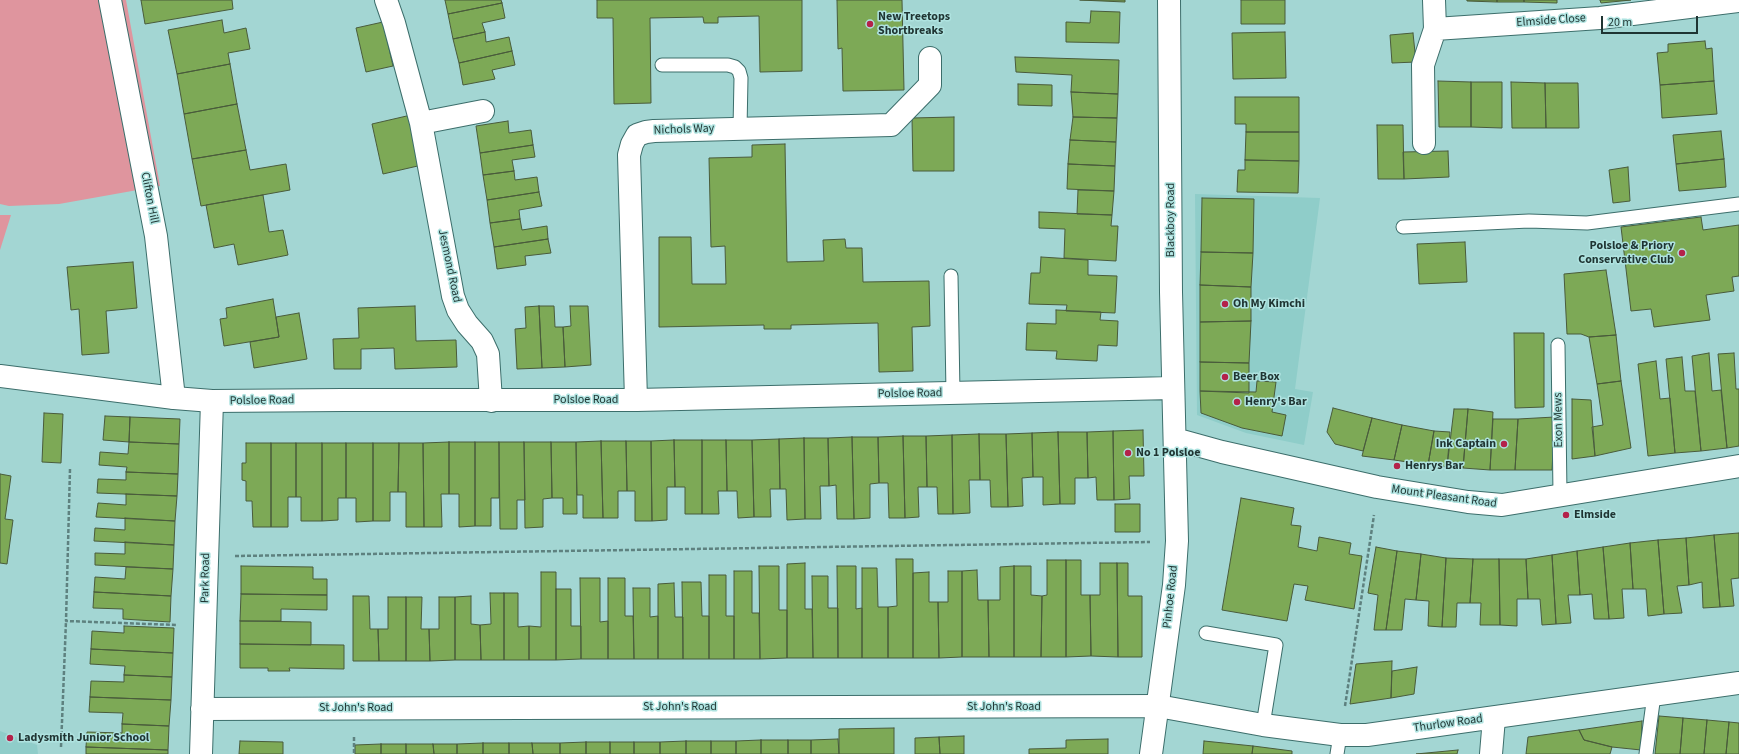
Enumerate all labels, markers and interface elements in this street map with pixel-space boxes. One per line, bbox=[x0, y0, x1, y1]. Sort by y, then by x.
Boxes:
scale bar bbox=[1603, 8, 1700, 34]
place label: New Treetops Shortbreaks bbox=[878, 10, 950, 38]
street label: Elmside Close bbox=[1516, 11, 1586, 31]
text: 20 m bbox=[1608, 14, 1632, 31]
marker: New Treetops Shortbreaks bbox=[865, 19, 875, 29]
street label: Nichols Way bbox=[653, 122, 715, 138]
street label: Clifton Hill bbox=[137, 171, 161, 225]
street label: Blackboy Road bbox=[1164, 183, 1178, 257]
street label: Jesmond Road bbox=[434, 228, 464, 304]
place label: Polsloe & Priory Conservative Club bbox=[1578, 239, 1674, 267]
marker: Polsloe & Priory Conservative Club bbox=[1677, 248, 1687, 258]
place label: Oh My Kimchi bbox=[1233, 297, 1305, 311]
marker: Oh My Kimchi bbox=[1220, 299, 1230, 309]
place label: Beer Box bbox=[1233, 370, 1280, 384]
marker: Beer Box bbox=[1220, 372, 1230, 382]
street label: Polsloe Road bbox=[877, 386, 943, 402]
street label: Exon Mews bbox=[1551, 392, 1567, 448]
street label: Polsloe Road bbox=[229, 393, 295, 409]
street label: Polsloe Road bbox=[554, 393, 618, 407]
place label: Henry's Bar bbox=[1245, 395, 1307, 409]
marker: Henry's Bar bbox=[1232, 397, 1242, 407]
place label: Ink Captain bbox=[1436, 437, 1496, 451]
marker: Ink Captain bbox=[1499, 439, 1509, 449]
place label: No 1 Polsloe bbox=[1136, 446, 1200, 460]
marker: No 1 Polsloe bbox=[1123, 448, 1133, 458]
place label: Henrys Bar bbox=[1405, 459, 1463, 473]
marker: Henrys Bar bbox=[1392, 461, 1402, 471]
street label: Mount Pleasant Road bbox=[1390, 482, 1498, 512]
place label: Elmside bbox=[1574, 508, 1616, 522]
marker: Elmside bbox=[1561, 510, 1571, 520]
street label: Park Road bbox=[198, 553, 214, 603]
street label: Pinhoe Road bbox=[1161, 565, 1181, 629]
street label: St John's Road bbox=[643, 700, 717, 714]
street label: St John's Road bbox=[967, 700, 1041, 714]
street label: St John's Road bbox=[319, 701, 393, 715]
street label: Thurlow Road bbox=[1412, 712, 1484, 736]
place label: Ladysmith Junior School bbox=[18, 731, 149, 745]
marker: Ladysmith Junior School bbox=[5, 733, 15, 743]

